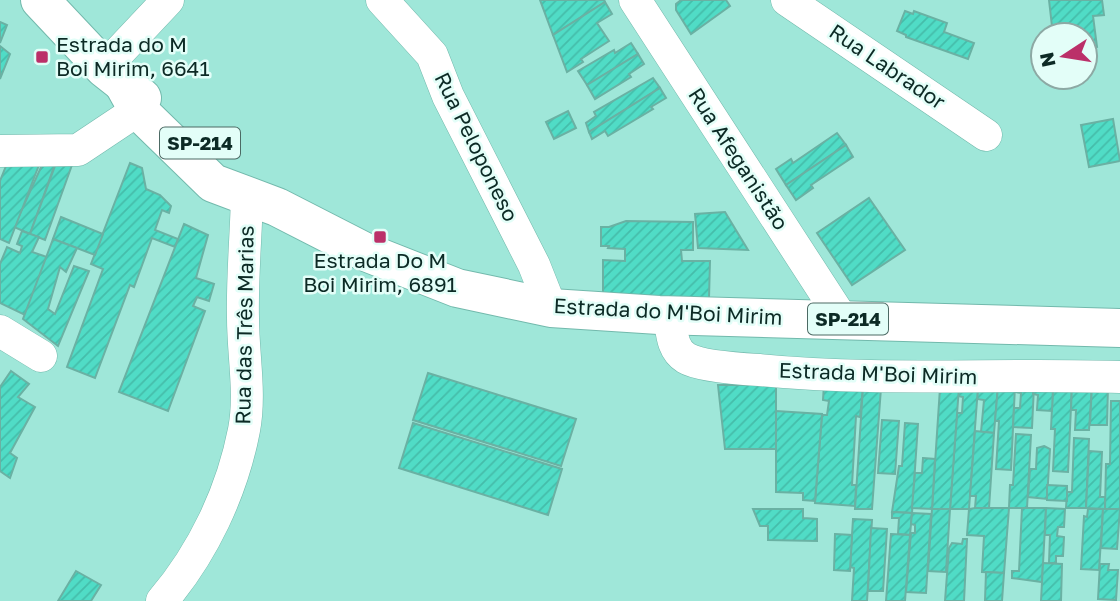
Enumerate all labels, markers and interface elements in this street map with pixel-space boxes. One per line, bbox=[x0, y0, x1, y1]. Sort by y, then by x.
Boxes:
street label: Rua Labrador bbox=[825, 18, 950, 114]
north arrow bbox=[1029, 21, 1099, 91]
place label: Estrada do M Boi Mirim, 6641 bbox=[56, 31, 210, 81]
marker: Estrada do M Boi Mirim, 6641 bbox=[34, 49, 50, 65]
text: N bbox=[1034, 50, 1060, 69]
street label: Rua Peloponeso bbox=[430, 68, 524, 225]
street label: Rua Afeganistão bbox=[683, 82, 794, 234]
road number: SP-214 bbox=[160, 127, 240, 158]
street label: Rua das Três Marias bbox=[229, 225, 259, 425]
marker: Estrada Do M Boi Mirim, 6891 bbox=[372, 229, 388, 245]
place label: Estrada Do M Boi Mirim, 6891 bbox=[303, 247, 457, 297]
street label: Estrada do M'Boi Mirim bbox=[553, 292, 783, 330]
road number: SP-214 bbox=[808, 304, 888, 334]
street label: Estrada M'Boi Mirim bbox=[778, 357, 978, 389]

